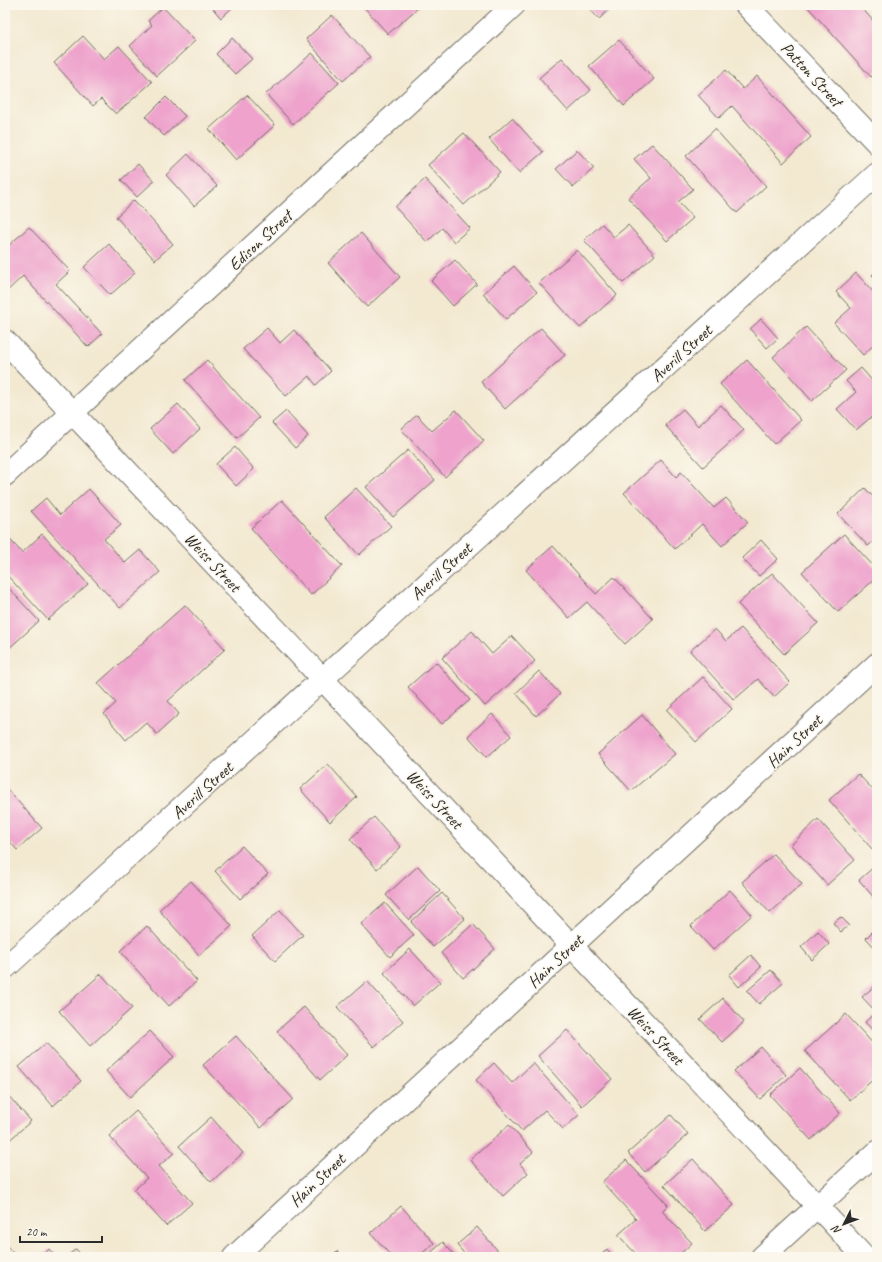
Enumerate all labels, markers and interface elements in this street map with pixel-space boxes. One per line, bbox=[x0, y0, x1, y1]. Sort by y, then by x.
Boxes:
street label: Patton Street bbox=[776, 38, 848, 113]
street label: Edison Street bbox=[224, 204, 298, 275]
street label: Averill Street bbox=[646, 319, 718, 386]
street label: Weiss Street bbox=[180, 528, 247, 598]
street label: Averill Street bbox=[406, 537, 478, 604]
street label: Hain Street bbox=[762, 709, 828, 772]
street label: Averill Street bbox=[167, 756, 239, 823]
street label: Weiss Street bbox=[402, 765, 469, 835]
street label: Hain Street bbox=[523, 929, 589, 992]
street label: Weiss Street bbox=[623, 1001, 690, 1071]
street label: Hain Street bbox=[285, 1148, 351, 1211]
north arrow bbox=[824, 1204, 864, 1244]
scale bar bbox=[20, 1218, 102, 1244]
text: N bbox=[828, 1222, 844, 1238]
text: 20 m bbox=[26, 1224, 48, 1240]

